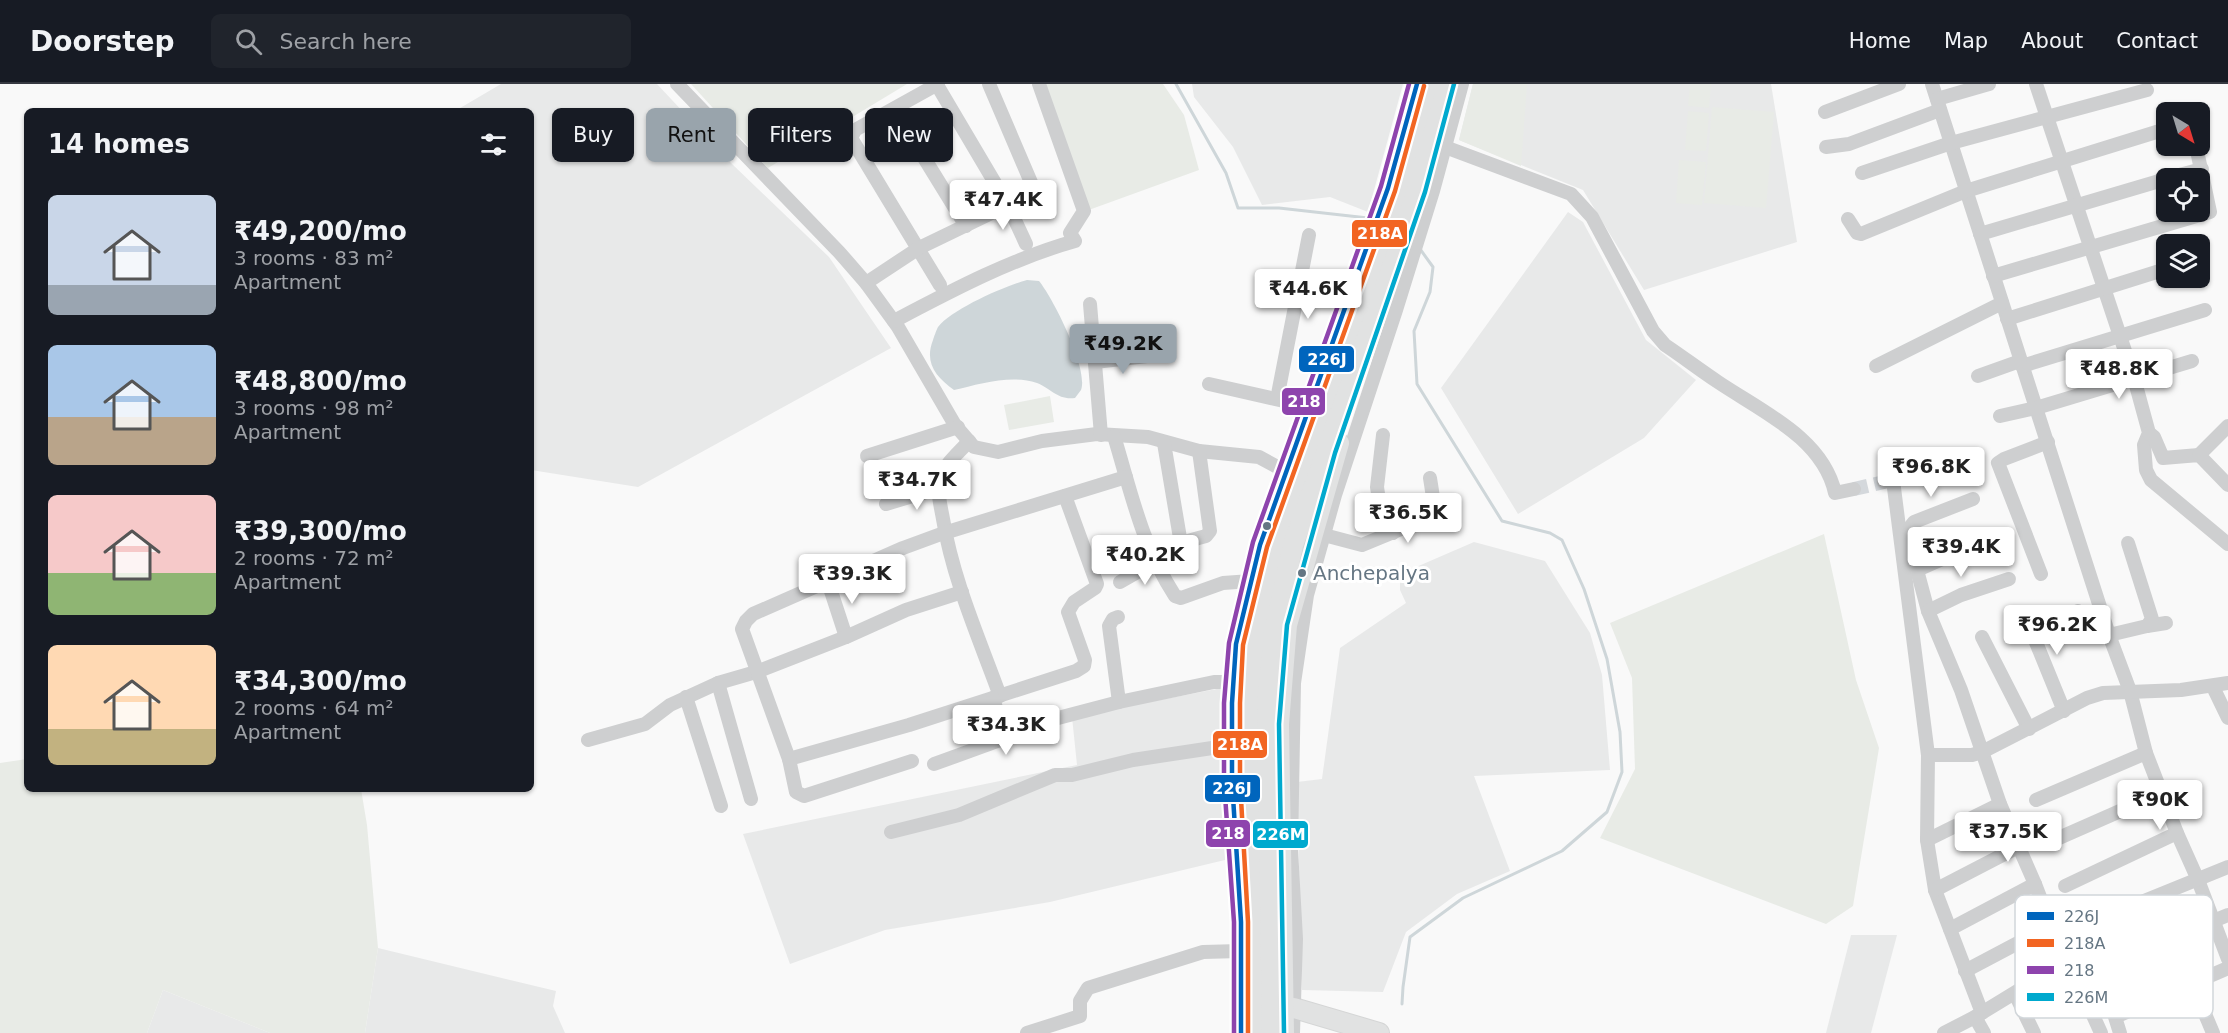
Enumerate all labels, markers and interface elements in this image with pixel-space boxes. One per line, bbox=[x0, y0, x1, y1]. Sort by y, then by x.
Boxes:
search box bbox=[211, 14, 631, 68]
text: Doorstep bbox=[30, 25, 175, 58]
icon: search bbox=[232, 25, 265, 58]
text: Search here bbox=[280, 29, 412, 54]
text: Home bbox=[1849, 29, 1911, 53]
text: Map bbox=[1944, 29, 1988, 53]
text: About bbox=[2021, 29, 2083, 53]
text: Contact bbox=[2116, 29, 2198, 53]
north arrow bbox=[2156, 102, 2210, 156]
map controls bbox=[2156, 102, 2210, 288]
chip: Buy bbox=[552, 108, 634, 162]
chip: Rent bbox=[646, 108, 736, 162]
chip: Filters bbox=[748, 108, 853, 162]
chip: New bbox=[865, 108, 953, 162]
icon: filters bbox=[477, 128, 510, 161]
text: 14 homes bbox=[48, 129, 190, 159]
button: locate bbox=[2156, 168, 2210, 222]
pin: ₹47.4K bbox=[954, 180, 1052, 231]
text: ₹47.4K bbox=[964, 187, 1042, 211]
text: ₹49,200/mo bbox=[234, 216, 407, 246]
icon: home bbox=[96, 219, 168, 291]
line badge: 218A bbox=[1351, 219, 1408, 248]
text: 218A bbox=[1357, 224, 1404, 243]
button: layers bbox=[2156, 234, 2210, 288]
text: 3 rooms · 83 m² bbox=[234, 246, 394, 270]
pin: ₹44.6K bbox=[1259, 269, 1357, 320]
text: Apartment bbox=[234, 270, 341, 294]
text: ₹44.6K bbox=[1269, 276, 1347, 300]
pin: ₹49.2K bbox=[1074, 324, 1172, 375]
text: ₹49.2K bbox=[1084, 331, 1162, 355]
line badge: 226J bbox=[1298, 345, 1355, 373]
pin: ₹48.8K bbox=[2070, 349, 2168, 400]
text: 226J bbox=[1307, 350, 1347, 369]
text: ₹48.8K bbox=[2080, 356, 2158, 380]
text: ₹48,800/mo bbox=[234, 366, 407, 396]
icon: home bbox=[96, 369, 168, 441]
line badge: 218 bbox=[1281, 387, 1326, 416]
text: 218 bbox=[1287, 392, 1321, 411]
text: 3 rooms · 98 m² bbox=[234, 396, 394, 420]
text: Apartment bbox=[234, 420, 341, 444]
pin: ₹96.8K bbox=[1882, 447, 1980, 498]
text: ₹96.8K bbox=[1892, 454, 1970, 478]
pin: ₹34.7K bbox=[868, 460, 966, 511]
text: ₹34.7K bbox=[878, 467, 956, 491]
pin: ₹36.5K bbox=[1359, 493, 1457, 544]
text: ₹36.5K bbox=[1369, 500, 1447, 524]
text: ₹39,300/mo bbox=[234, 516, 407, 546]
icon: home bbox=[96, 519, 168, 591]
unlabelled marker bbox=[1261, 520, 1273, 532]
pin: ₹39.4K bbox=[1912, 527, 2010, 578]
text: ₹39.4K bbox=[1922, 534, 2000, 558]
pin: ₹40.2K bbox=[1096, 535, 1194, 586]
text: ₹40.2K bbox=[1106, 542, 1184, 566]
text: 2 rooms · 72 m² bbox=[234, 546, 394, 570]
pin: ₹39.3K bbox=[803, 554, 901, 605]
text: ₹39.3K bbox=[813, 561, 891, 585]
place label: Anchepalya bbox=[1313, 561, 1430, 585]
marker: Anchepalya bbox=[1296, 567, 1308, 579]
text: Apartment bbox=[234, 570, 341, 594]
pin: ₹96.2K bbox=[2008, 605, 2106, 656]
text: ₹96.2K bbox=[2018, 612, 2096, 636]
text: ₹34,300/mo bbox=[234, 666, 407, 696]
icon: home bbox=[96, 669, 168, 741]
text: 2 rooms · 64 m² bbox=[234, 696, 394, 720]
pin: ₹34.3K bbox=[957, 705, 1055, 756]
text: ₹34.3K bbox=[967, 712, 1045, 736]
text: Apartment bbox=[234, 720, 341, 744]
line badge: 218A bbox=[1212, 730, 1268, 759]
text: 218A bbox=[1217, 735, 1264, 754]
line badge: 226J bbox=[1204, 774, 1261, 803]
text: 226J bbox=[1212, 779, 1252, 798]
pin: ₹90K bbox=[2124, 780, 2196, 831]
text: ₹90K bbox=[2131, 787, 2189, 811]
pin: ₹37.5K bbox=[1959, 812, 2057, 863]
line badge: 218 bbox=[1205, 819, 1251, 848]
text: ₹37.5K bbox=[1969, 819, 2047, 843]
line badge: 226M bbox=[1252, 820, 1309, 849]
text: 218 bbox=[1211, 824, 1245, 843]
text: 226M bbox=[1256, 825, 1306, 844]
legend bbox=[2015, 895, 2213, 1018]
text: 226J bbox=[2064, 907, 2099, 926]
text: 218A bbox=[2064, 934, 2106, 953]
text: 218 bbox=[2064, 961, 2095, 980]
text: 226M bbox=[2064, 988, 2108, 1007]

